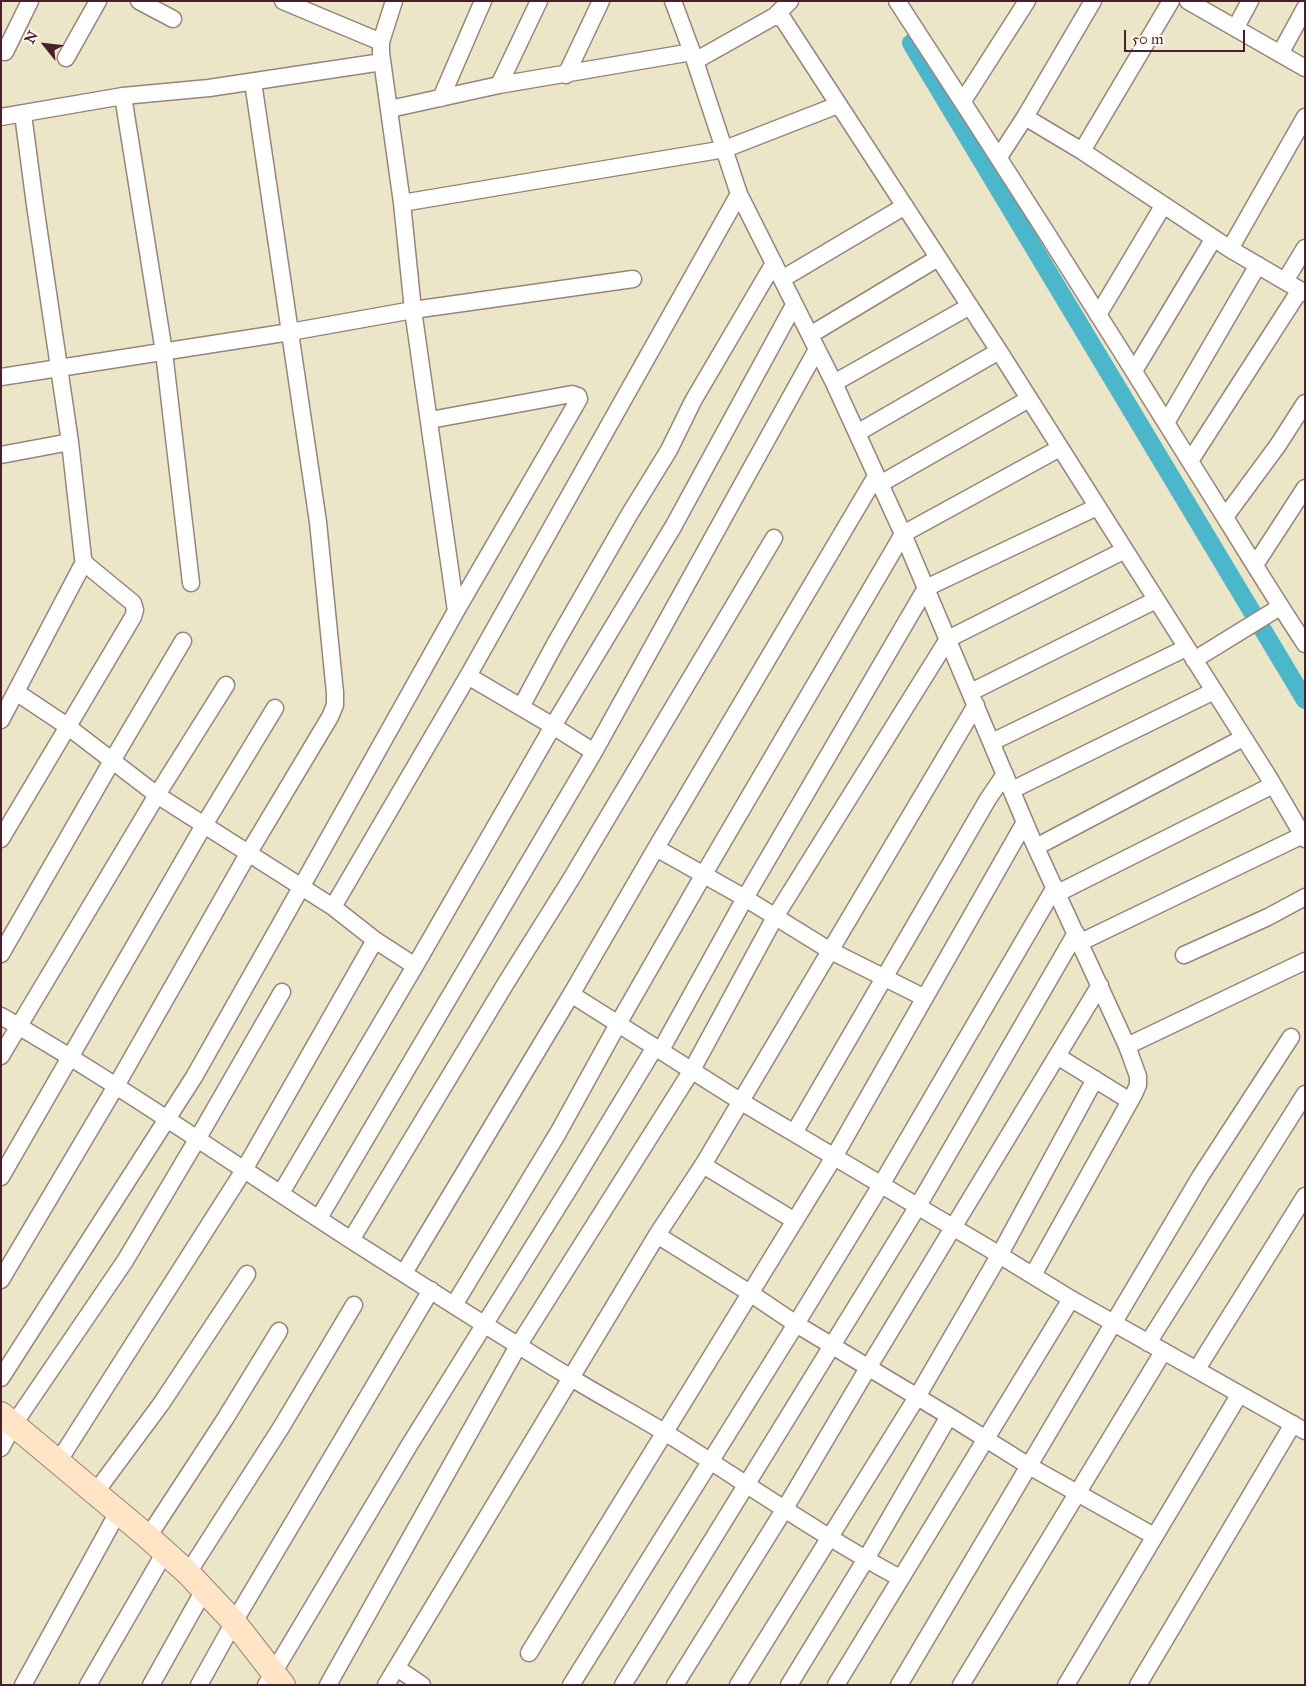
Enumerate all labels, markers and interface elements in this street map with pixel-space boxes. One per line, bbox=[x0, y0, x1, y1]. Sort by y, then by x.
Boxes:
north arrow bbox=[20, 20, 70, 70]
scale bar bbox=[1126, 20, 1247, 52]
text: N bbox=[21, 28, 42, 47]
text: 50 m bbox=[1132, 30, 1164, 48]

